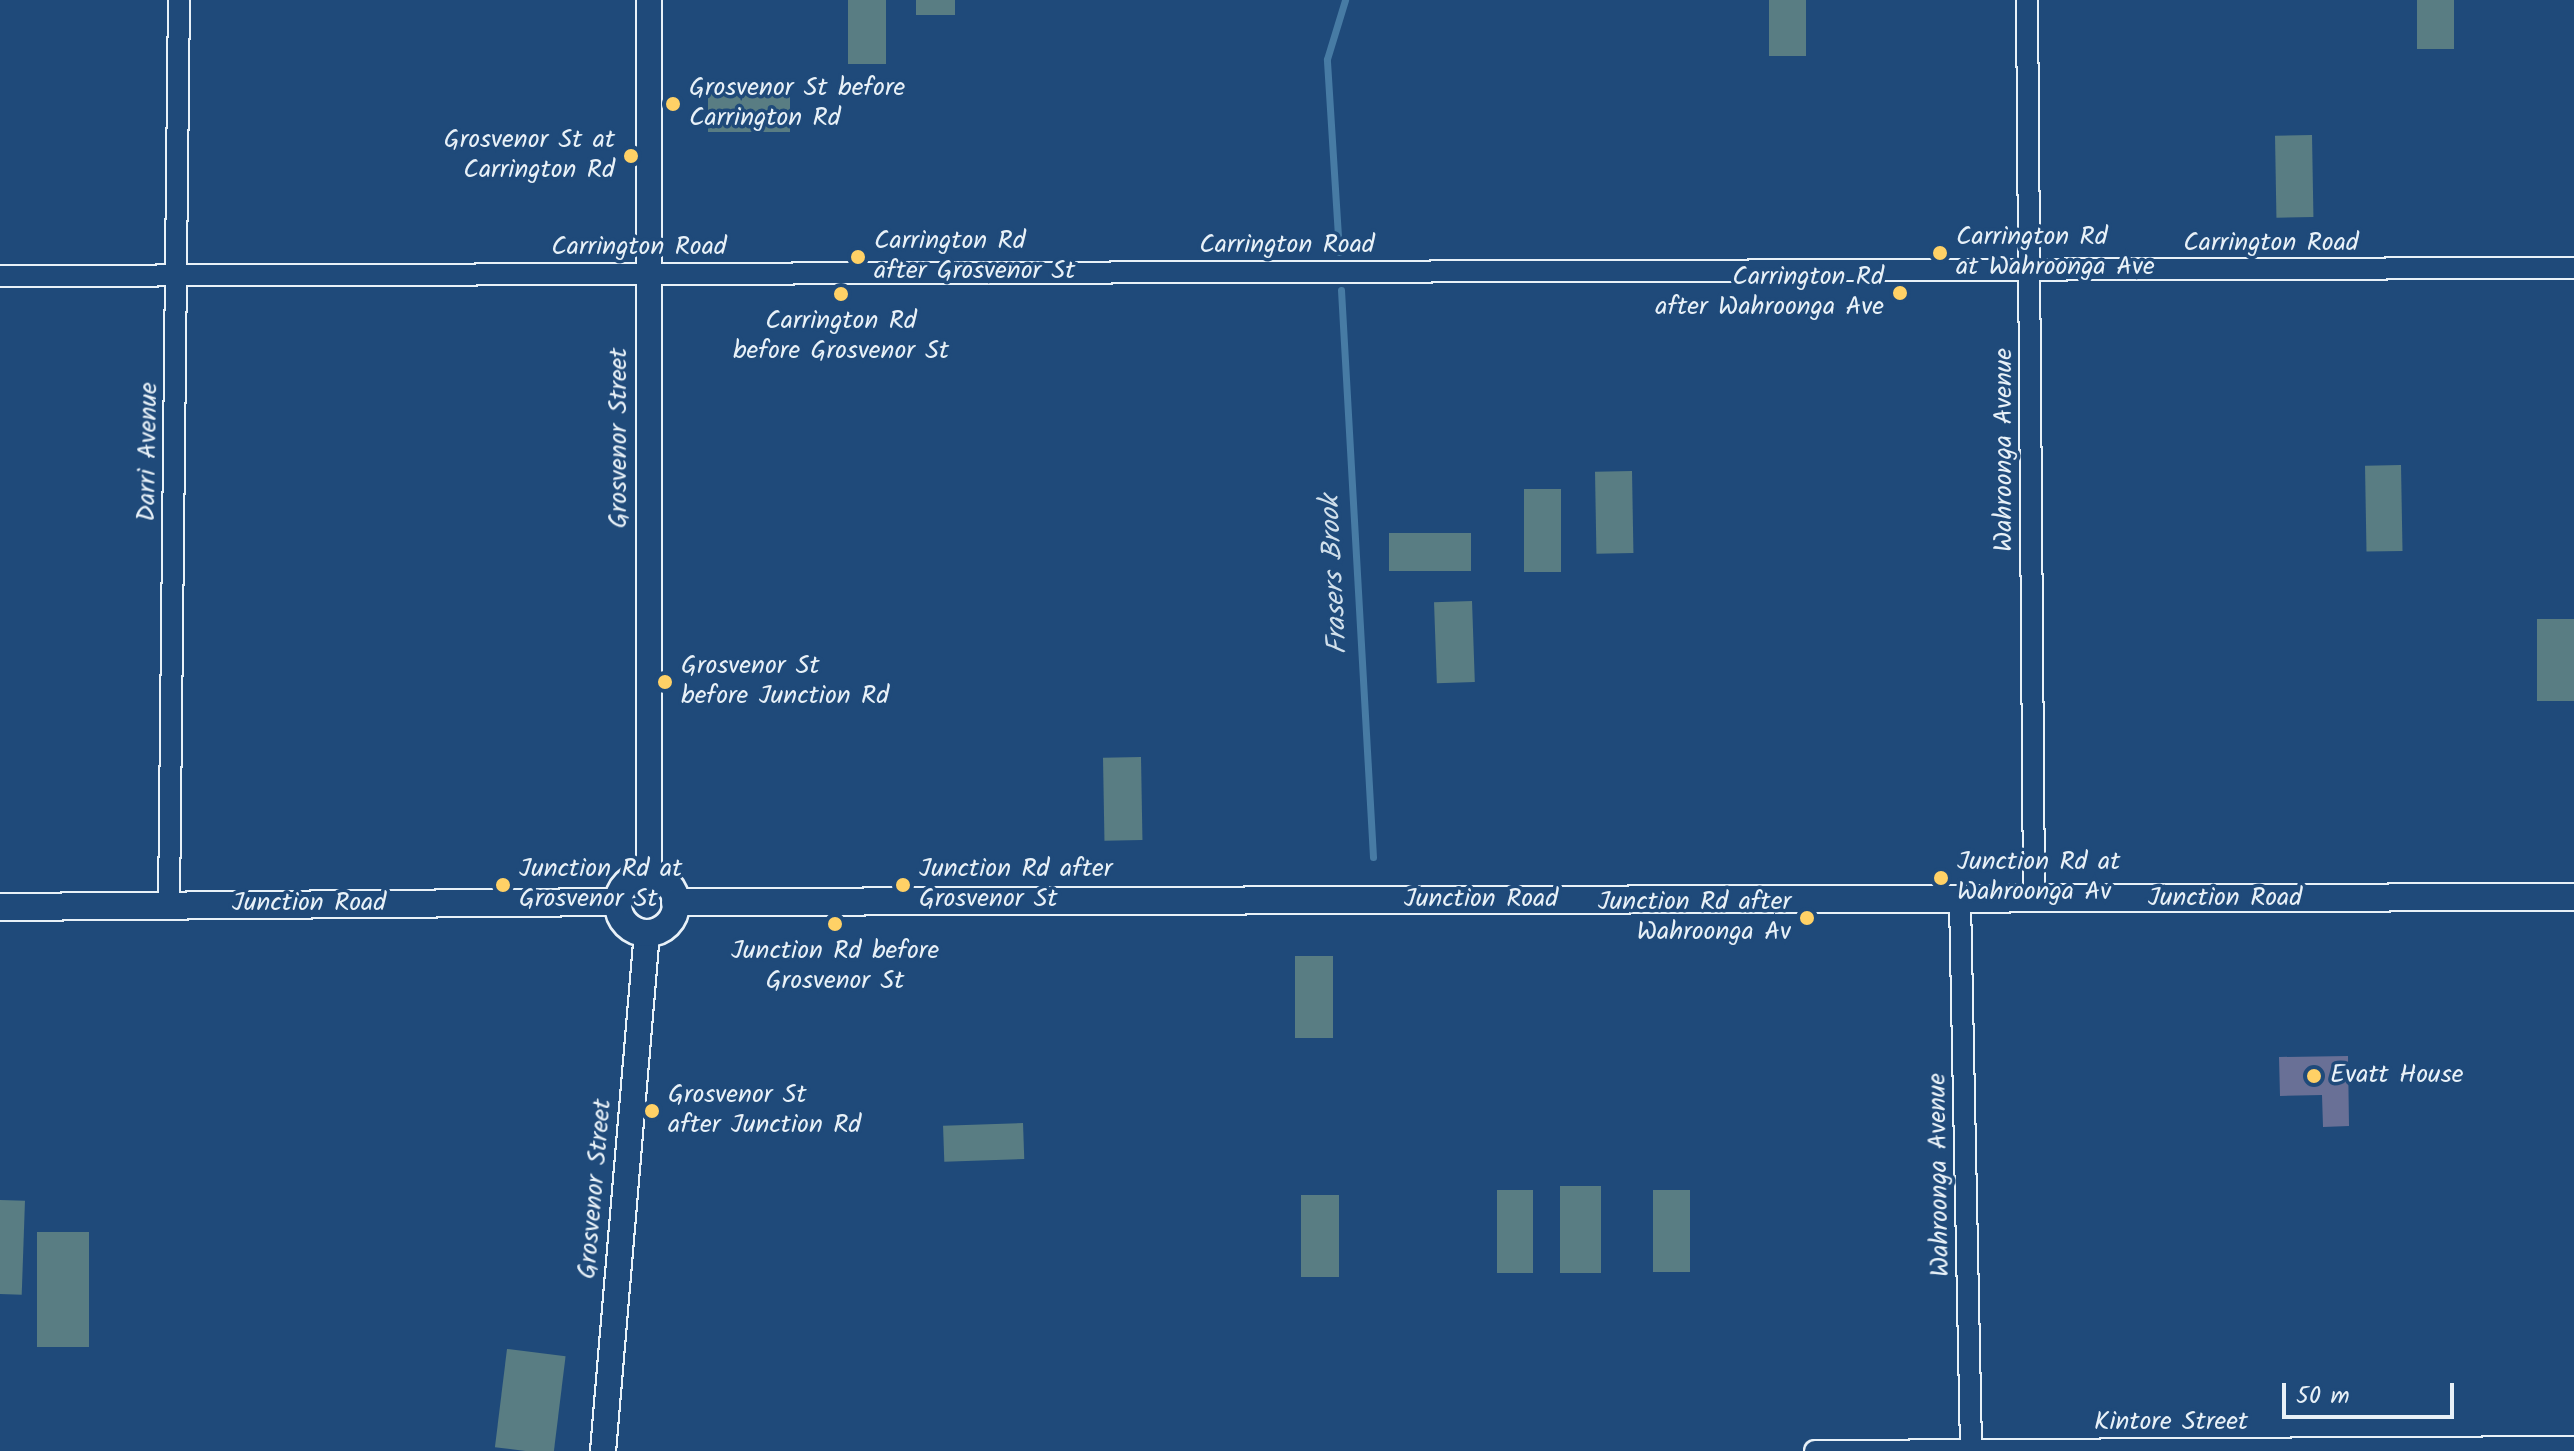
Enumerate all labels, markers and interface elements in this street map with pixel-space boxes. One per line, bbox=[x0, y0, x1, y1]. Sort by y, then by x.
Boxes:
place label: Grosvenor St before Carrington Rd bbox=[689, 73, 905, 134]
marker: Grosvenor St before Carrington Rd bbox=[664, 95, 682, 113]
place label: Grosvenor St at Carrington Rd bbox=[444, 125, 615, 186]
marker: Grosvenor St at Carrington Rd bbox=[622, 147, 640, 165]
place label: Carrington Rd at Wahroonga Ave bbox=[1956, 222, 2155, 284]
place label: Carrington Rd after Grosvenor St bbox=[874, 226, 1075, 288]
street label: Carrington Road bbox=[2183, 228, 2359, 260]
street label: Carrington Road bbox=[1199, 230, 1375, 262]
street label: Carrington Road bbox=[551, 232, 727, 264]
marker: Carrington Rd at Wahroonga Ave bbox=[1931, 244, 1949, 262]
marker: Carrington Rd after Grosvenor St bbox=[849, 248, 867, 266]
place label: Carrington Rd after Wahroonga Ave bbox=[1655, 262, 1884, 324]
marker: Carrington Rd after Wahroonga Ave bbox=[1891, 284, 1909, 302]
marker: Carrington Rd before Grosvenor St bbox=[832, 285, 850, 303]
place label: Carrington Rd before Grosvenor St bbox=[733, 306, 949, 368]
street label: Grosvenor Street bbox=[604, 348, 636, 528]
street label: Wahroonga Avenue bbox=[1989, 348, 2021, 552]
street label: Darri Avenue bbox=[132, 382, 166, 522]
water label: Frasers Brook bbox=[1314, 494, 1356, 656]
place label: Grosvenor St before Junction Rd bbox=[681, 651, 889, 712]
marker: Grosvenor St before Junction Rd bbox=[656, 673, 674, 691]
place label: Junction Rd at Wahroonga Av bbox=[1957, 847, 2120, 908]
place label: Junction Rd at Grosvenor St bbox=[519, 854, 682, 916]
place label: Junction Rd after Grosvenor St bbox=[919, 854, 1112, 916]
marker: Junction Rd at Wahroonga Av bbox=[1932, 869, 1950, 887]
marker: Junction Rd at Grosvenor St bbox=[494, 876, 512, 894]
marker: Junction Rd after Grosvenor St bbox=[894, 876, 912, 894]
street label: Junction Road bbox=[2148, 883, 2302, 915]
street label: Junction Road bbox=[1404, 884, 1558, 916]
place label: Junction Rd after Wahroonga Av bbox=[1598, 887, 1791, 948]
street label: Junction Road bbox=[232, 888, 386, 920]
marker: Junction Rd after Wahroonga Av bbox=[1798, 909, 1816, 927]
marker: Junction Rd before Grosvenor St bbox=[826, 915, 844, 933]
place label: Junction Rd before Grosvenor St bbox=[731, 936, 939, 998]
place label: Evatt House bbox=[2330, 1060, 2463, 1092]
marker: Evatt House bbox=[2305, 1067, 2323, 1085]
street label: Wahroonga Avenue bbox=[1923, 1073, 1957, 1277]
place label: Grosvenor St after Junction Rd bbox=[668, 1080, 861, 1142]
street label: Grosvenor Street bbox=[573, 1098, 619, 1280]
marker: Grosvenor St after Junction Rd bbox=[643, 1102, 661, 1120]
scale bar bbox=[2286, 1367, 2458, 1417]
text: 50 m bbox=[2296, 1377, 2350, 1416]
street label: Kintore Street bbox=[2094, 1407, 2248, 1439]

